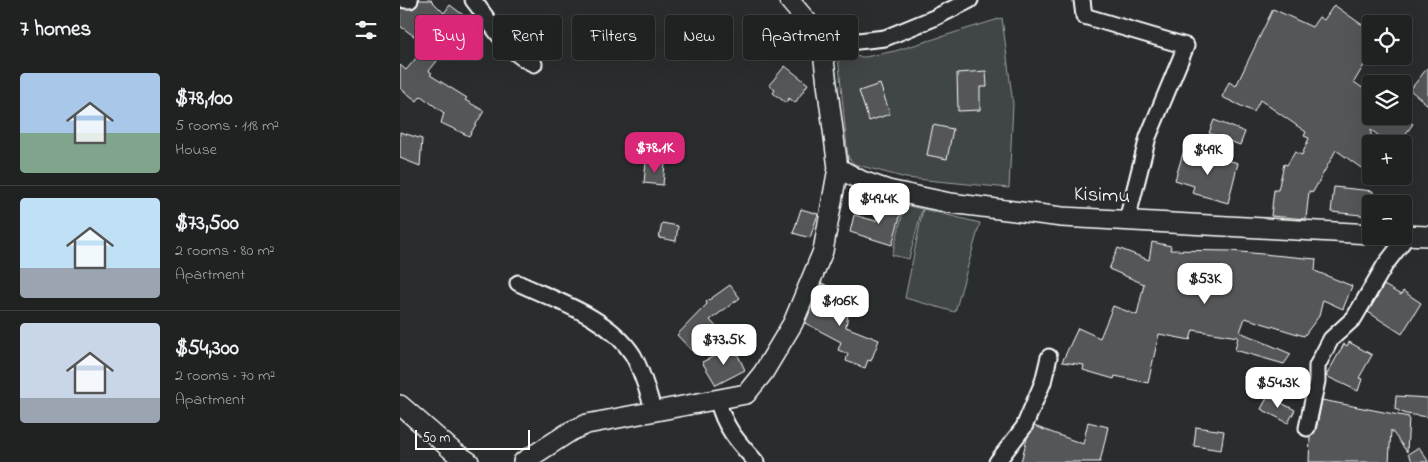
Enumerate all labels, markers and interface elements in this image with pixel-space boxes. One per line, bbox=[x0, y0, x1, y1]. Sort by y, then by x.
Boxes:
text: 7 homes bbox=[20, 15, 91, 45]
chip: Buy bbox=[415, 15, 483, 60]
chip: Rent bbox=[493, 15, 562, 60]
chip: Filters bbox=[572, 15, 655, 60]
chip: New bbox=[665, 15, 733, 60]
chip: Apartment bbox=[743, 15, 858, 60]
map controls bbox=[1362, 15, 1412, 245]
button: locate bbox=[1362, 15, 1412, 65]
icon: filters bbox=[352, 16, 380, 44]
button: layers bbox=[1362, 75, 1412, 125]
text: $78,100 bbox=[175, 84, 233, 114]
icon: home bbox=[60, 93, 120, 153]
text: 5 rooms · 118 m² bbox=[175, 114, 279, 138]
pin: $78.1K bbox=[614, 132, 696, 174]
pin: $49K bbox=[1178, 134, 1238, 176]
button: + bbox=[1362, 135, 1412, 185]
text: $78.1K bbox=[636, 136, 674, 160]
text: House bbox=[175, 138, 217, 162]
text: $49K bbox=[1194, 138, 1222, 162]
street label: Kisimu bbox=[1073, 180, 1131, 212]
pin: $49.4K bbox=[838, 182, 920, 225]
text: $49.4K bbox=[860, 187, 898, 211]
button: − bbox=[1362, 195, 1412, 245]
text: $73,500 bbox=[175, 209, 239, 239]
icon: home bbox=[60, 218, 120, 278]
text: 2 rooms · 80 m² bbox=[175, 239, 275, 263]
pin: $53K bbox=[1175, 262, 1235, 305]
text: Apartment bbox=[175, 263, 245, 287]
text: $53K bbox=[1188, 267, 1222, 291]
pin: $106K bbox=[805, 284, 875, 327]
text: $106K bbox=[822, 289, 858, 313]
pin: $73.5K bbox=[683, 324, 765, 366]
text: $73.5K bbox=[702, 328, 746, 352]
text: $54,300 bbox=[175, 334, 239, 364]
icon: home bbox=[60, 343, 120, 403]
text: 2 rooms · 70 m² bbox=[175, 364, 275, 388]
pin: $54.3K bbox=[1237, 366, 1319, 409]
text: $54.3K bbox=[1256, 371, 1300, 395]
text: Apartment bbox=[175, 388, 245, 412]
scale bar bbox=[415, 427, 530, 450]
text: 50 m bbox=[422, 428, 450, 449]

